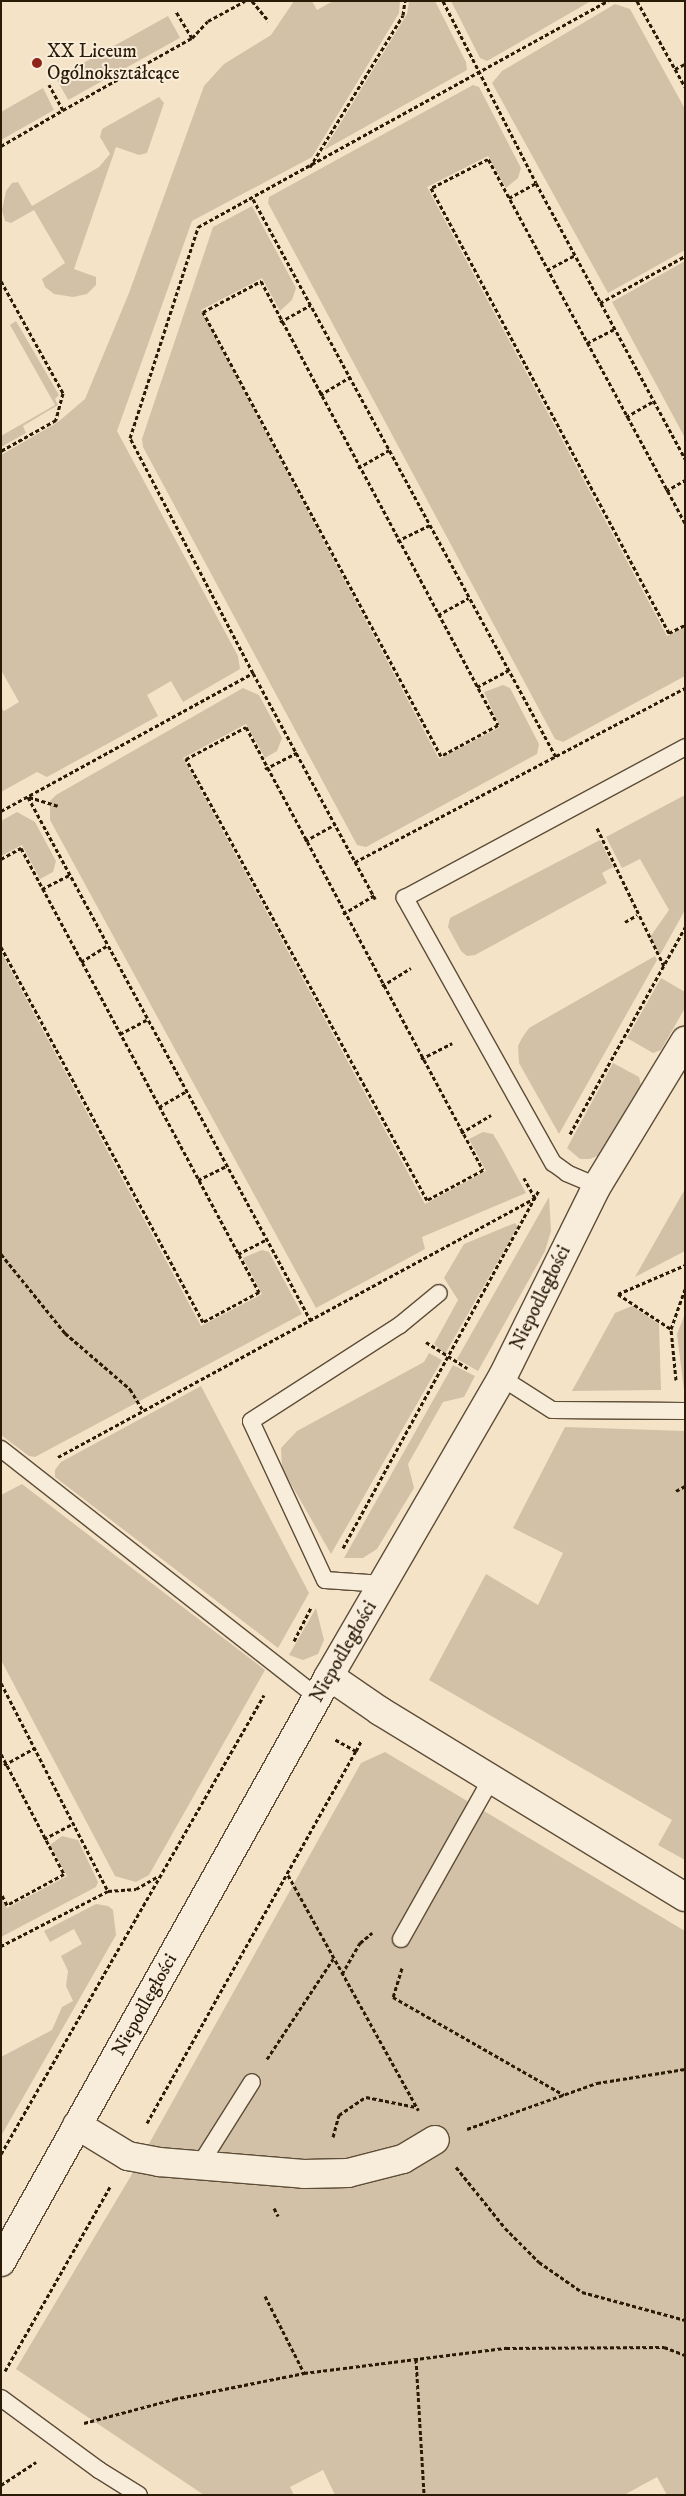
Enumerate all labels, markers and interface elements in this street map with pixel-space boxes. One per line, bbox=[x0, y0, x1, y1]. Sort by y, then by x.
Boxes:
place label: XX Liceum Ogólnokształcące bbox=[47, 41, 180, 85]
marker: XX Liceum Ogólnokształcące bbox=[31, 57, 43, 69]
street label: Niepodległości bbox=[506, 1242, 576, 1354]
street label: Niepodległości bbox=[306, 1597, 382, 1707]
street label: Niepodległości bbox=[108, 1950, 182, 2060]

